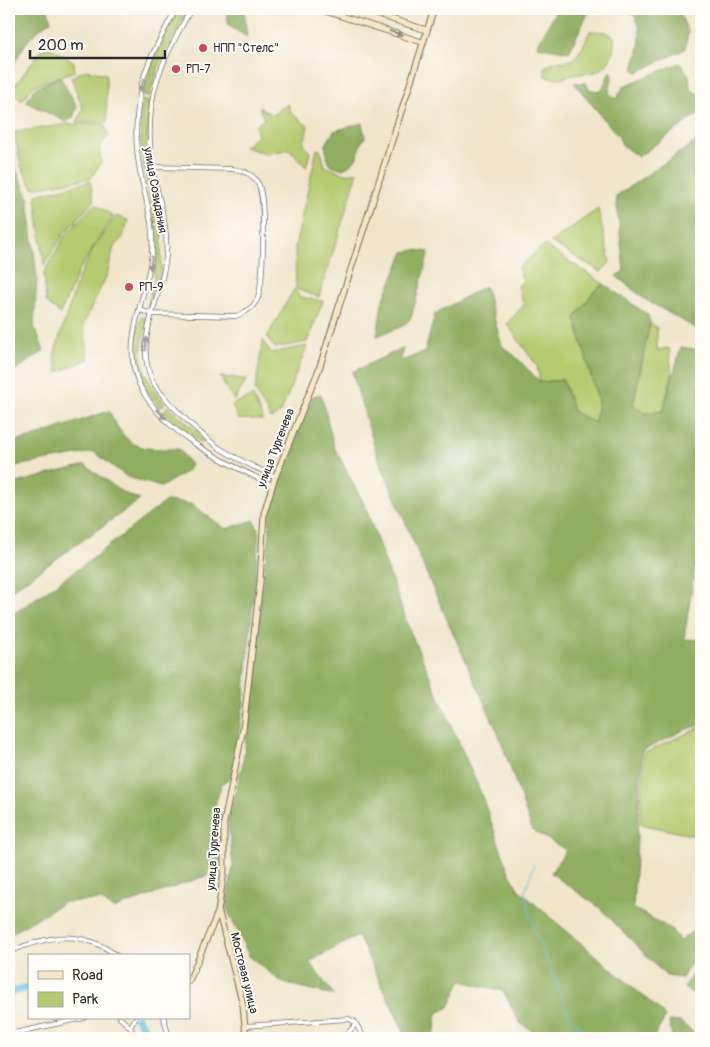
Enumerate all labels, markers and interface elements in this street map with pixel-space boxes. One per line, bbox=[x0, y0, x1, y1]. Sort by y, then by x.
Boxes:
scale bar bbox=[30, 28, 165, 60]
one-way arrow bbox=[389, 30, 404, 38]
text: 200 m bbox=[38, 36, 83, 55]
place label: НПП "Стелс" bbox=[213, 41, 279, 56]
marker: НПП "Стелс" bbox=[197, 42, 209, 54]
place label: РП-7 bbox=[186, 62, 211, 77]
marker: РП-7 bbox=[170, 63, 182, 75]
one-way arrow bbox=[138, 78, 146, 93]
street label: улица Созидания bbox=[140, 145, 170, 235]
one-way arrow bbox=[147, 255, 155, 271]
place label: РП-9 bbox=[139, 280, 163, 295]
marker: РП-9 bbox=[123, 281, 135, 293]
one-way arrow bbox=[142, 336, 150, 352]
street label: улица Тургенева bbox=[254, 406, 298, 491]
one-way arrow bbox=[155, 408, 167, 420]
street label: улица Тургенева bbox=[204, 807, 224, 892]
street label: Мостовая улица bbox=[227, 931, 261, 1015]
legend bbox=[28, 954, 190, 1020]
text: Road bbox=[72, 966, 103, 985]
text: Park bbox=[72, 990, 99, 1009]

